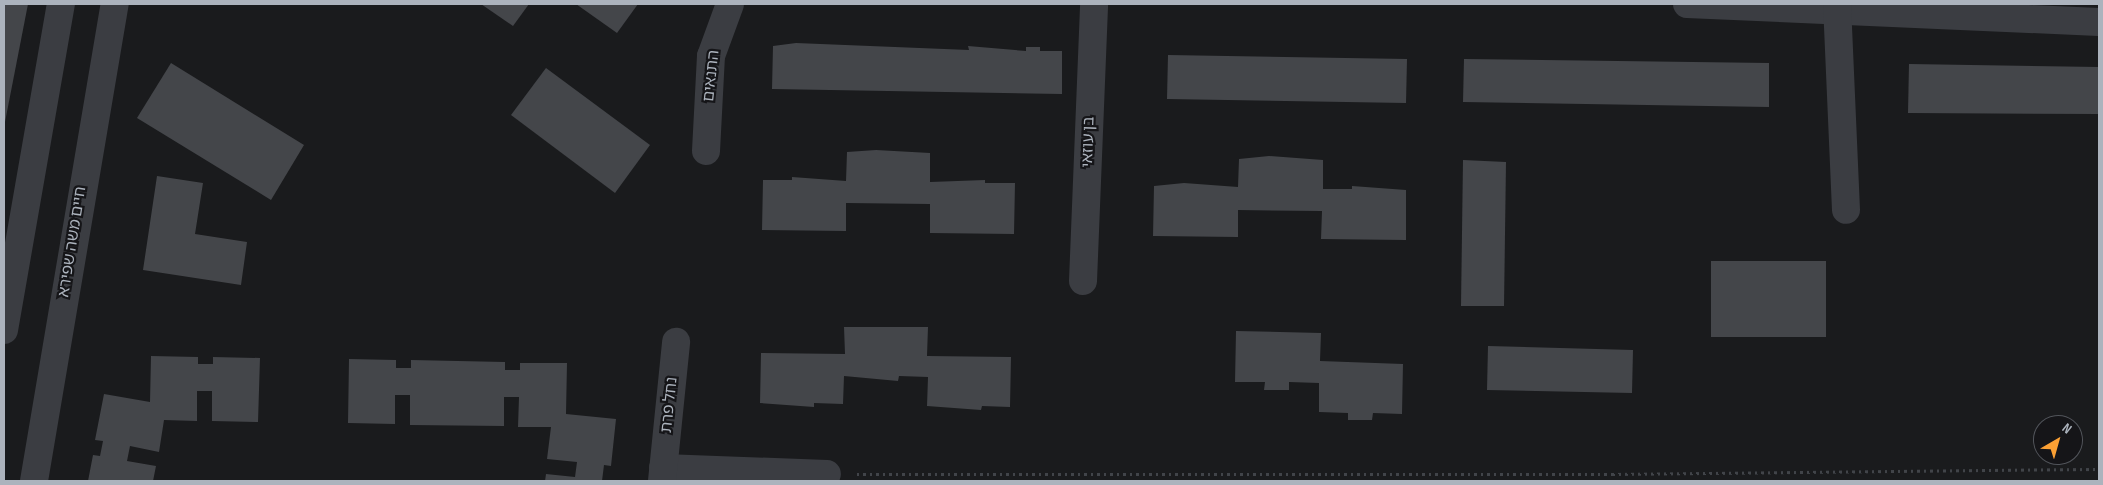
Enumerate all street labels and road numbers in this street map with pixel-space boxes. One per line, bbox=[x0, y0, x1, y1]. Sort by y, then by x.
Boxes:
street label: התנאים bbox=[700, 49, 724, 103]
street label: בן עוזאי bbox=[1079, 116, 1099, 168]
street label: חיים משה שפירא bbox=[55, 185, 91, 299]
street label: נחל פרת bbox=[658, 376, 682, 434]

